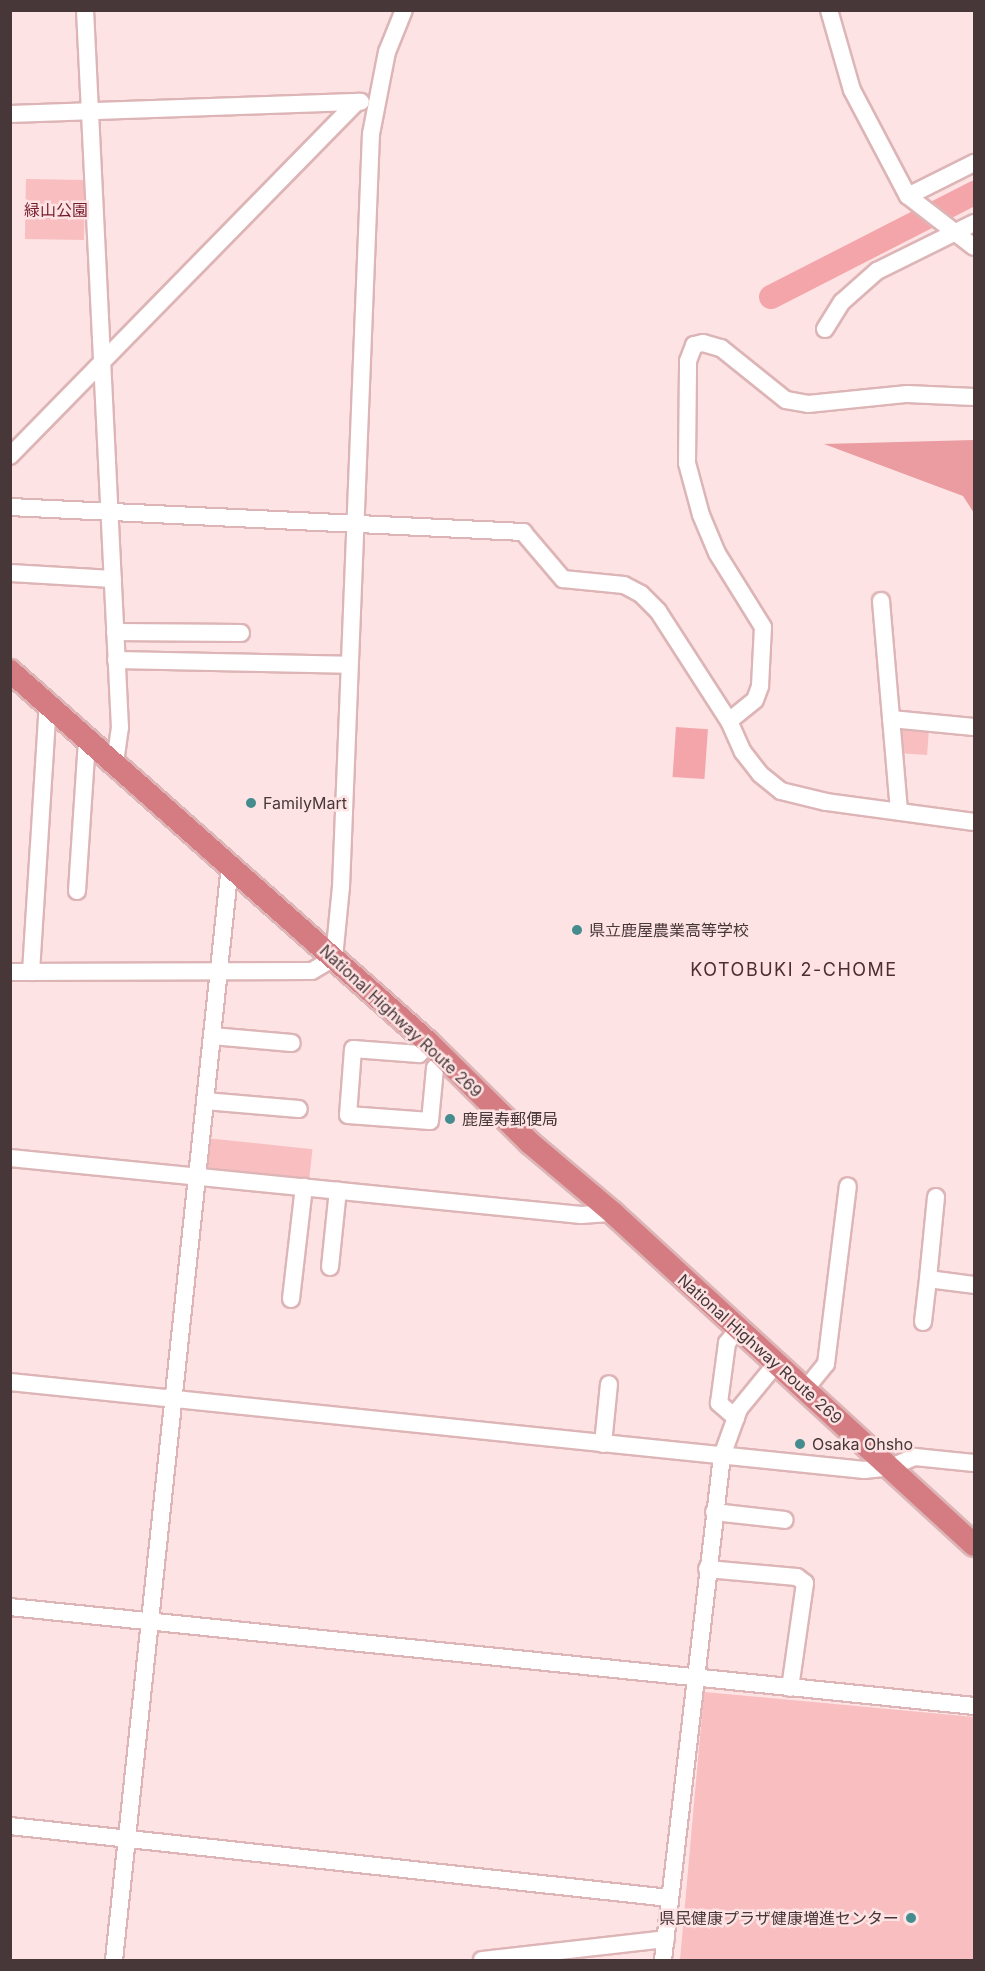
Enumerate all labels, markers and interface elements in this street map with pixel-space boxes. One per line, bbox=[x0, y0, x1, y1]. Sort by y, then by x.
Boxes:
park label: 緑山公園 bbox=[24, 200, 88, 220]
place label: FamilyMart bbox=[263, 793, 347, 813]
marker: FamilyMart bbox=[244, 796, 258, 810]
place label: 県立鹿屋農業高等学校 bbox=[589, 920, 749, 940]
marker: 県立鹿屋農業高等学校 bbox=[570, 923, 584, 937]
street label: National Highway Route 269 bbox=[316, 941, 486, 1101]
district label: KOTOBUKI 2-CHOME bbox=[690, 959, 898, 981]
place label: 鹿屋寿郵便局 bbox=[462, 1109, 558, 1129]
marker: 鹿屋寿郵便局 bbox=[443, 1112, 457, 1126]
street label: National Highway Route 269 bbox=[674, 1270, 846, 1428]
place label: Osaka Ohsho bbox=[812, 1434, 913, 1454]
marker: Osaka Ohsho bbox=[793, 1437, 807, 1451]
place label: 県民健康プラザ健康増進センター bbox=[659, 1908, 899, 1928]
marker: 県民健康プラザ健康増進センター bbox=[904, 1911, 918, 1925]

